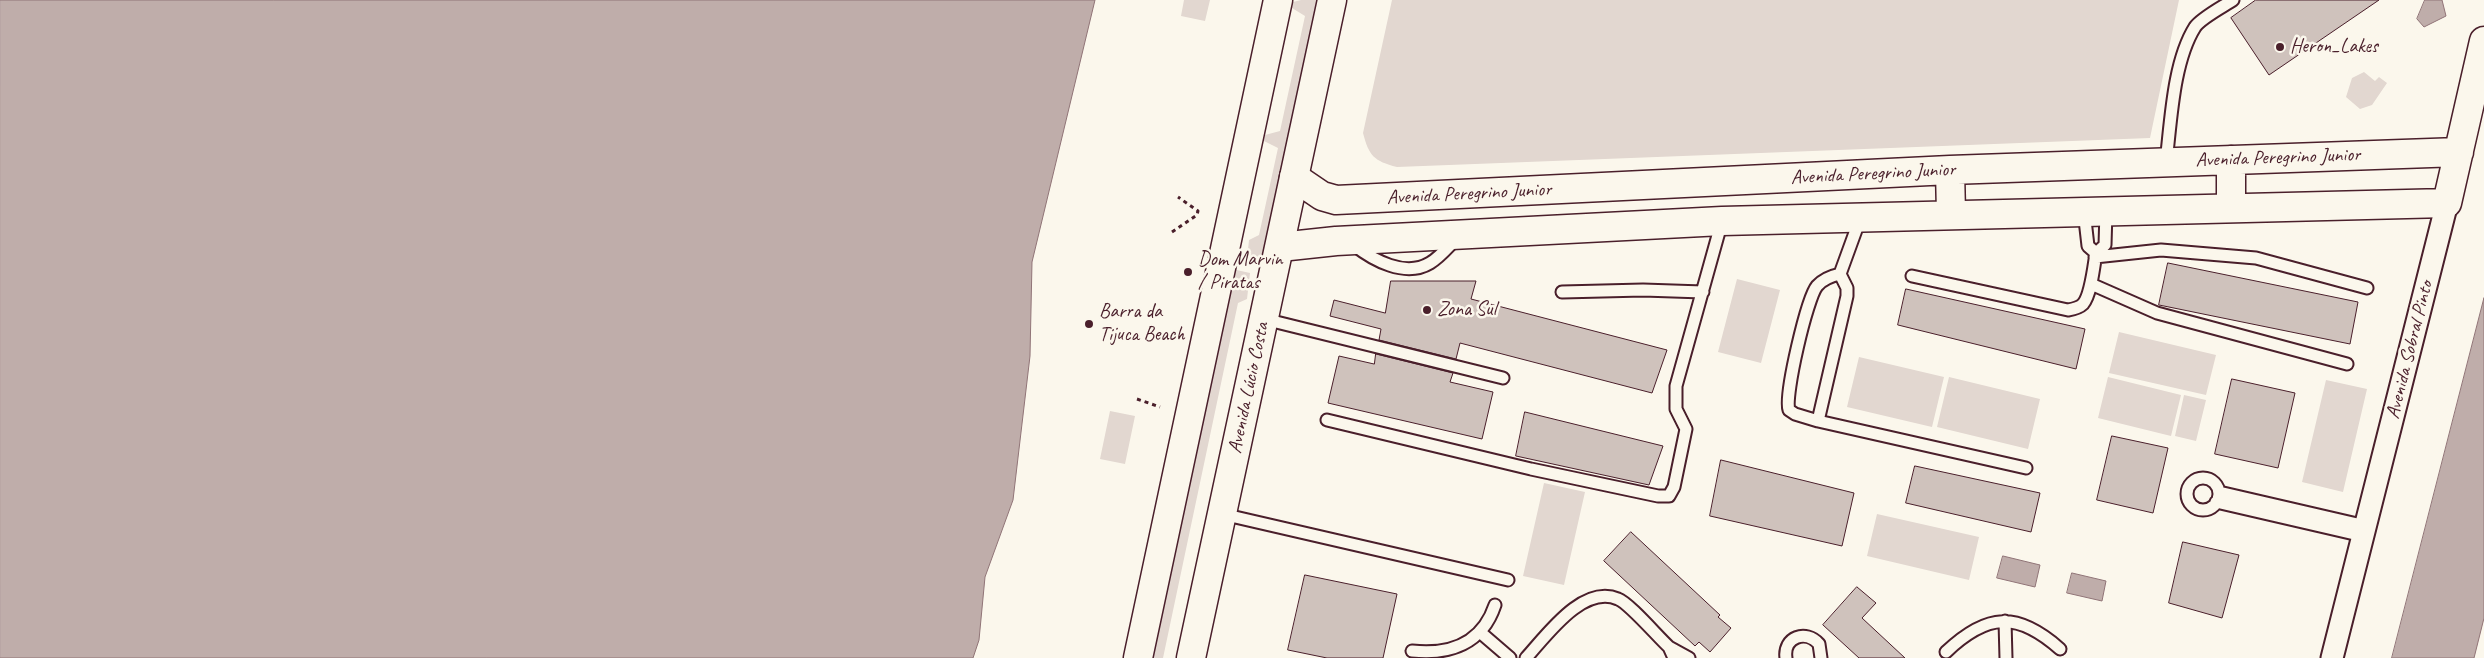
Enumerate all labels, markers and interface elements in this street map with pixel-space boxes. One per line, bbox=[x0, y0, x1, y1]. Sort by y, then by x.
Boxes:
place label: Heron_Lakes bbox=[2290, 35, 2378, 59]
marker: Heron_Lakes bbox=[2274, 41, 2286, 53]
street label: Avenida Peregrino Junior bbox=[2195, 143, 2361, 173]
street label: Avenida Peregrino Junior bbox=[1790, 158, 1956, 190]
street label: Avenida Peregrino Junior bbox=[1386, 178, 1552, 210]
place label: Dom Marvin / Piratas bbox=[1198, 248, 1283, 295]
marker: Dom Marvin / Piratas bbox=[1182, 266, 1194, 278]
street label: Avenida Sobral Pinto bbox=[2381, 279, 2439, 421]
place label: Zona Sul bbox=[1437, 298, 1496, 322]
place label: Barra da Tijuca Beach bbox=[1099, 300, 1185, 347]
marker: Zona Sul bbox=[1421, 304, 1433, 316]
marker: Barra da Tijuca Beach bbox=[1083, 318, 1095, 330]
street label: Avenida Lúcio Costa bbox=[1223, 320, 1275, 456]

